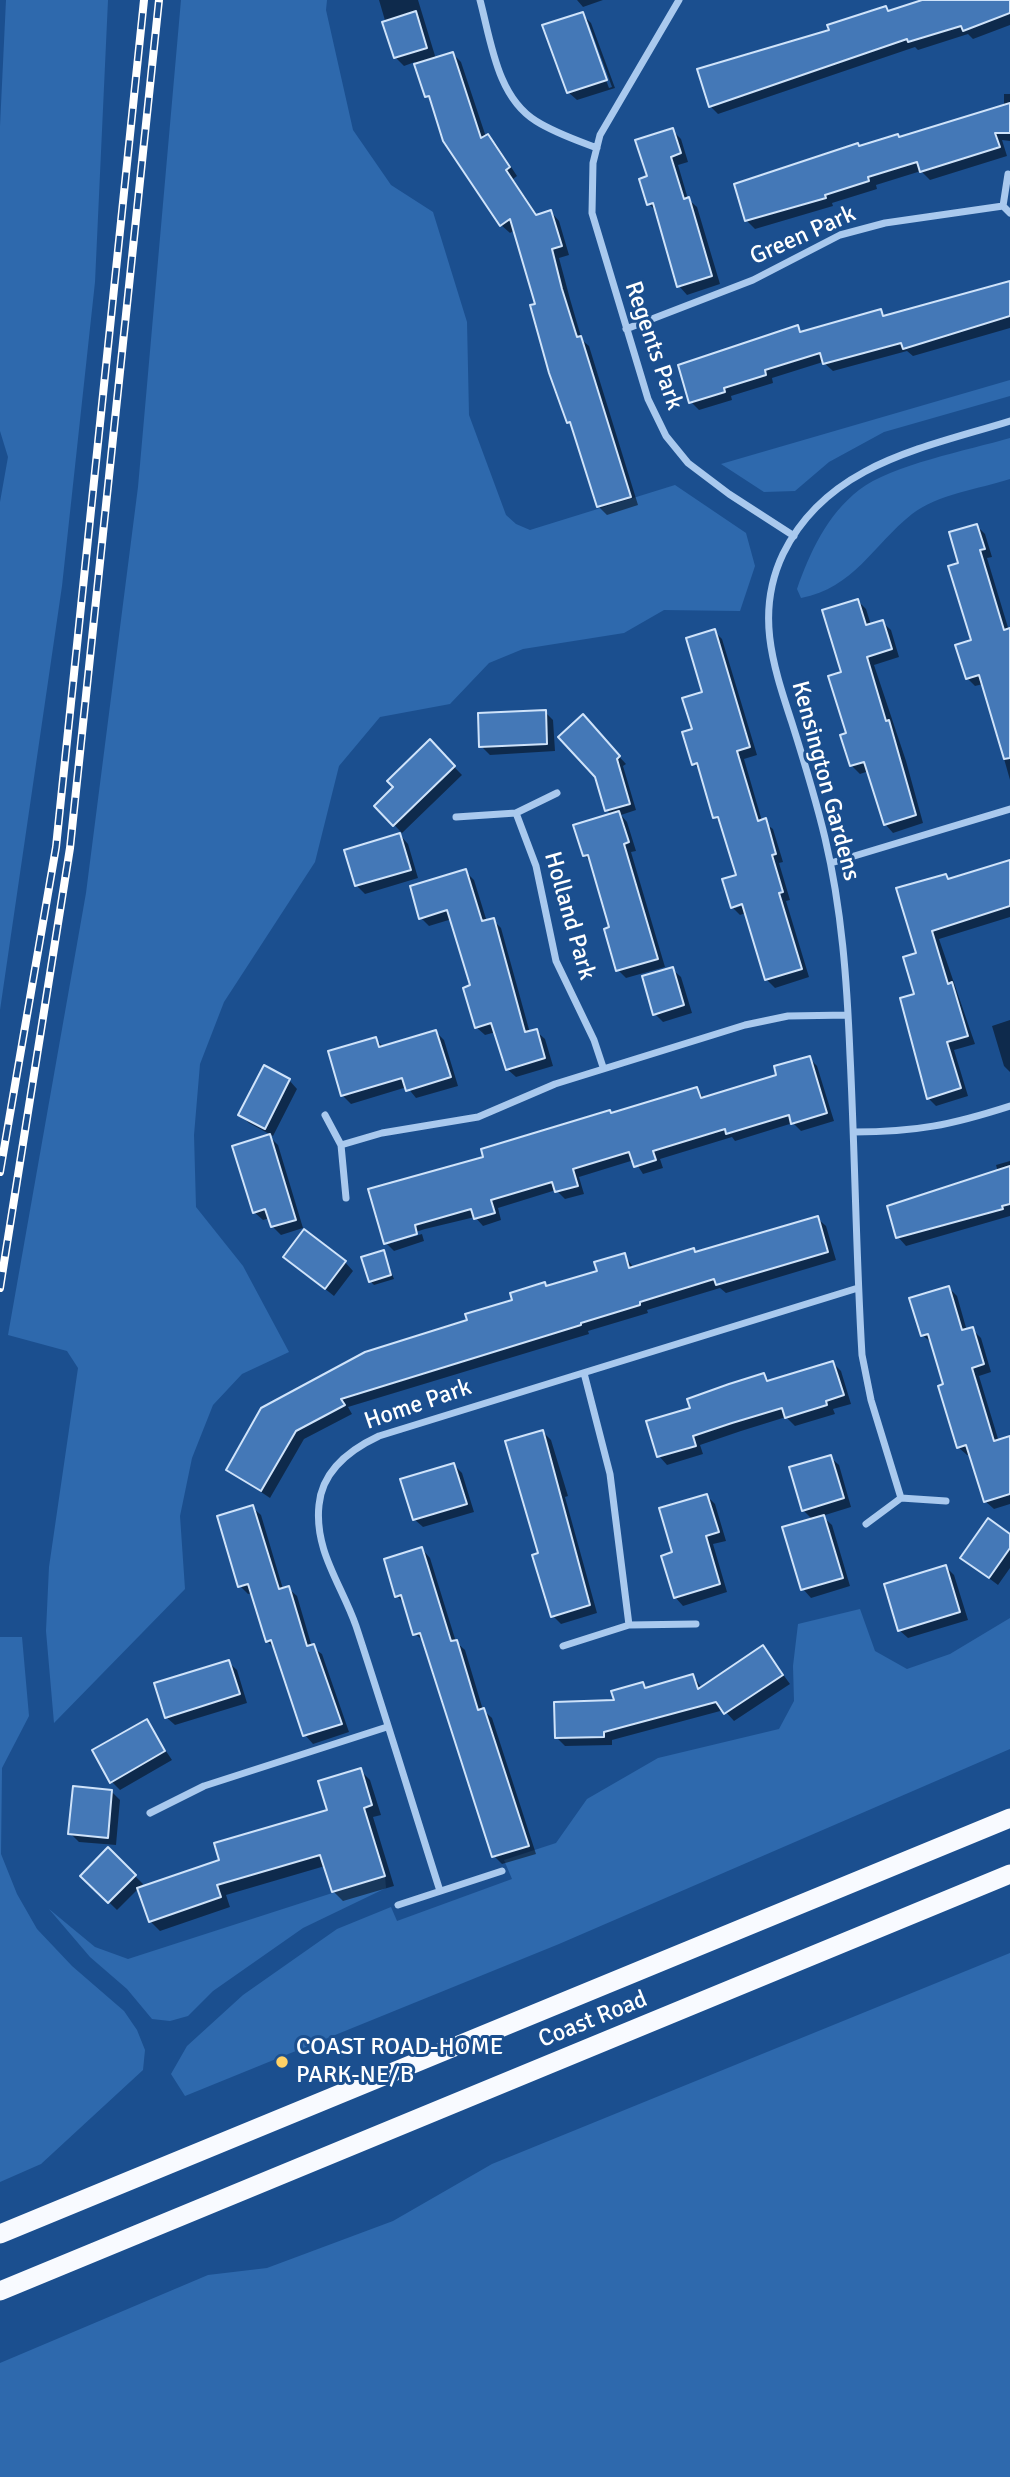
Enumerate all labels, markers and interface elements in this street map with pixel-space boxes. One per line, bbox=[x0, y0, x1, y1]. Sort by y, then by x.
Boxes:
street label: Green Park bbox=[746, 200, 860, 272]
street label: Regents Park bbox=[618, 278, 688, 414]
street label: Kensington Gardens bbox=[785, 678, 865, 884]
street label: Holland Park bbox=[537, 849, 601, 983]
street label: Home Park bbox=[361, 1373, 475, 1437]
street label: Coast Road bbox=[535, 1985, 651, 2055]
place label: COAST ROAD-HOME PARK-NE/B bbox=[296, 2034, 503, 2090]
marker: COAST ROAD-HOME PARK-NE/B bbox=[274, 2054, 290, 2070]

